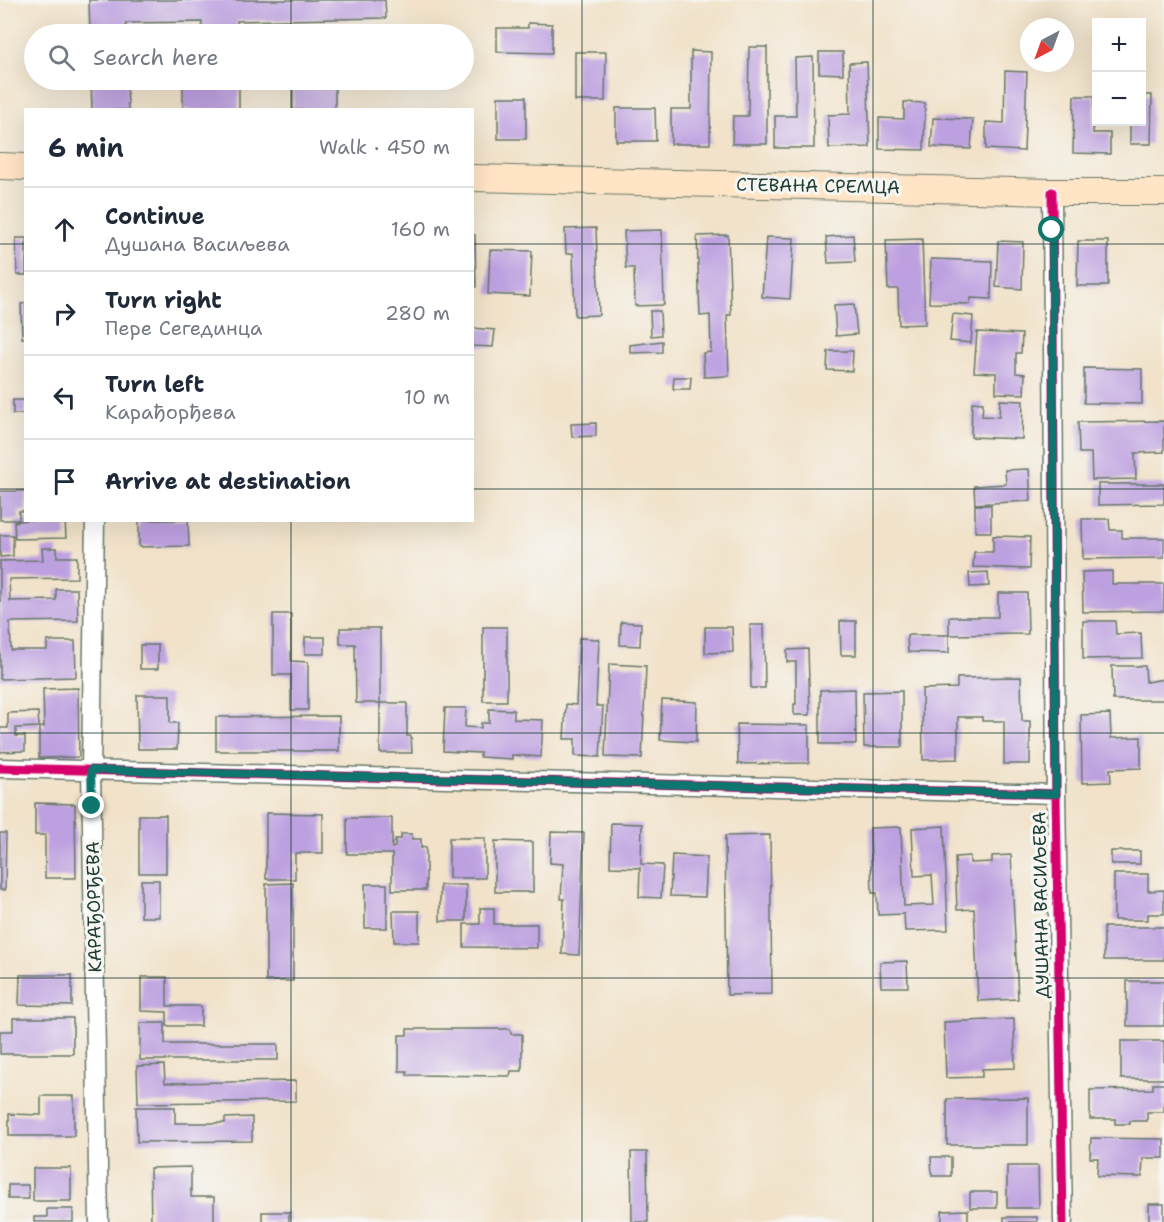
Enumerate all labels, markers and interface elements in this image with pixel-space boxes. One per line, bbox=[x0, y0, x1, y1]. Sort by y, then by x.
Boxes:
north arrow bbox=[1020, 18, 1074, 72]
map controls bbox=[1092, 18, 1146, 126]
button: + bbox=[1092, 18, 1146, 72]
search box bbox=[24, 24, 474, 90]
icon: search bbox=[45, 41, 78, 74]
text: Search here bbox=[93, 43, 219, 72]
button: − bbox=[1092, 72, 1146, 126]
text: 6 min bbox=[48, 130, 124, 165]
text: Walk · 450 m bbox=[319, 134, 450, 160]
street label: СТЕВАНА СРЕМЦА bbox=[736, 173, 900, 199]
text: Continue bbox=[105, 202, 205, 231]
icon: ahead bbox=[48, 213, 81, 246]
text: 160 m bbox=[391, 216, 450, 242]
route start bbox=[1038, 216, 1064, 242]
text: Душана Васиљева bbox=[105, 231, 290, 257]
text: Turn right bbox=[105, 286, 222, 315]
icon: right bbox=[48, 297, 81, 330]
text: 280 m bbox=[385, 300, 450, 326]
text: Пере Сегединца bbox=[105, 315, 263, 341]
text: Turn left bbox=[105, 370, 204, 399]
icon: left bbox=[48, 381, 81, 414]
text: 10 m bbox=[404, 384, 450, 410]
text: Карађорђева bbox=[105, 399, 236, 425]
icon: arrive bbox=[48, 465, 81, 498]
text: Arrive at destination bbox=[105, 467, 351, 496]
route end bbox=[78, 792, 104, 818]
street label: ДУШАНА ВАСИЉЕВА bbox=[1027, 811, 1055, 999]
street label: КАРАЂОРЂЕВА bbox=[81, 841, 107, 973]

